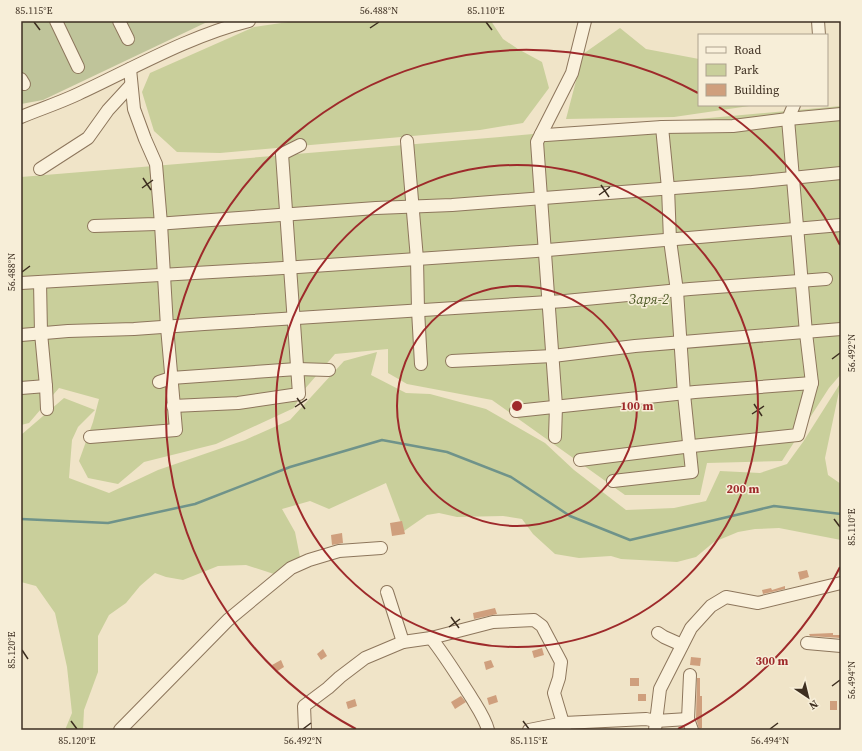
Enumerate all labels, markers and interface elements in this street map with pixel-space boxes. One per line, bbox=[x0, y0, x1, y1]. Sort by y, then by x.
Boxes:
text: 85.115°E bbox=[15, 4, 53, 17]
text: 56.488°N bbox=[360, 4, 398, 17]
text: 85.110°E bbox=[467, 4, 505, 17]
legend bbox=[698, 34, 828, 106]
text: Road bbox=[734, 42, 761, 58]
text: Park bbox=[734, 62, 759, 78]
text: Building bbox=[734, 82, 779, 98]
text: 56.488°N bbox=[5, 253, 18, 291]
park label: Заря-2 bbox=[629, 289, 669, 309]
text: 56.492°N bbox=[845, 334, 858, 372]
text: 100 m bbox=[621, 398, 654, 414]
centre of rings bbox=[510, 399, 524, 413]
text: 200 m bbox=[727, 481, 760, 497]
text: 85.110°E bbox=[845, 508, 858, 546]
text: 85.120°E bbox=[5, 631, 18, 669]
text: 300 m bbox=[756, 653, 789, 669]
text: 56.494°N bbox=[845, 661, 858, 699]
north arrow bbox=[788, 677, 828, 717]
text: N bbox=[806, 696, 821, 713]
text: 85.120°E bbox=[58, 734, 96, 747]
text: 56.492°N bbox=[284, 734, 322, 747]
text: 85.115°E bbox=[510, 734, 548, 747]
text: 56.494°N bbox=[751, 734, 789, 747]

